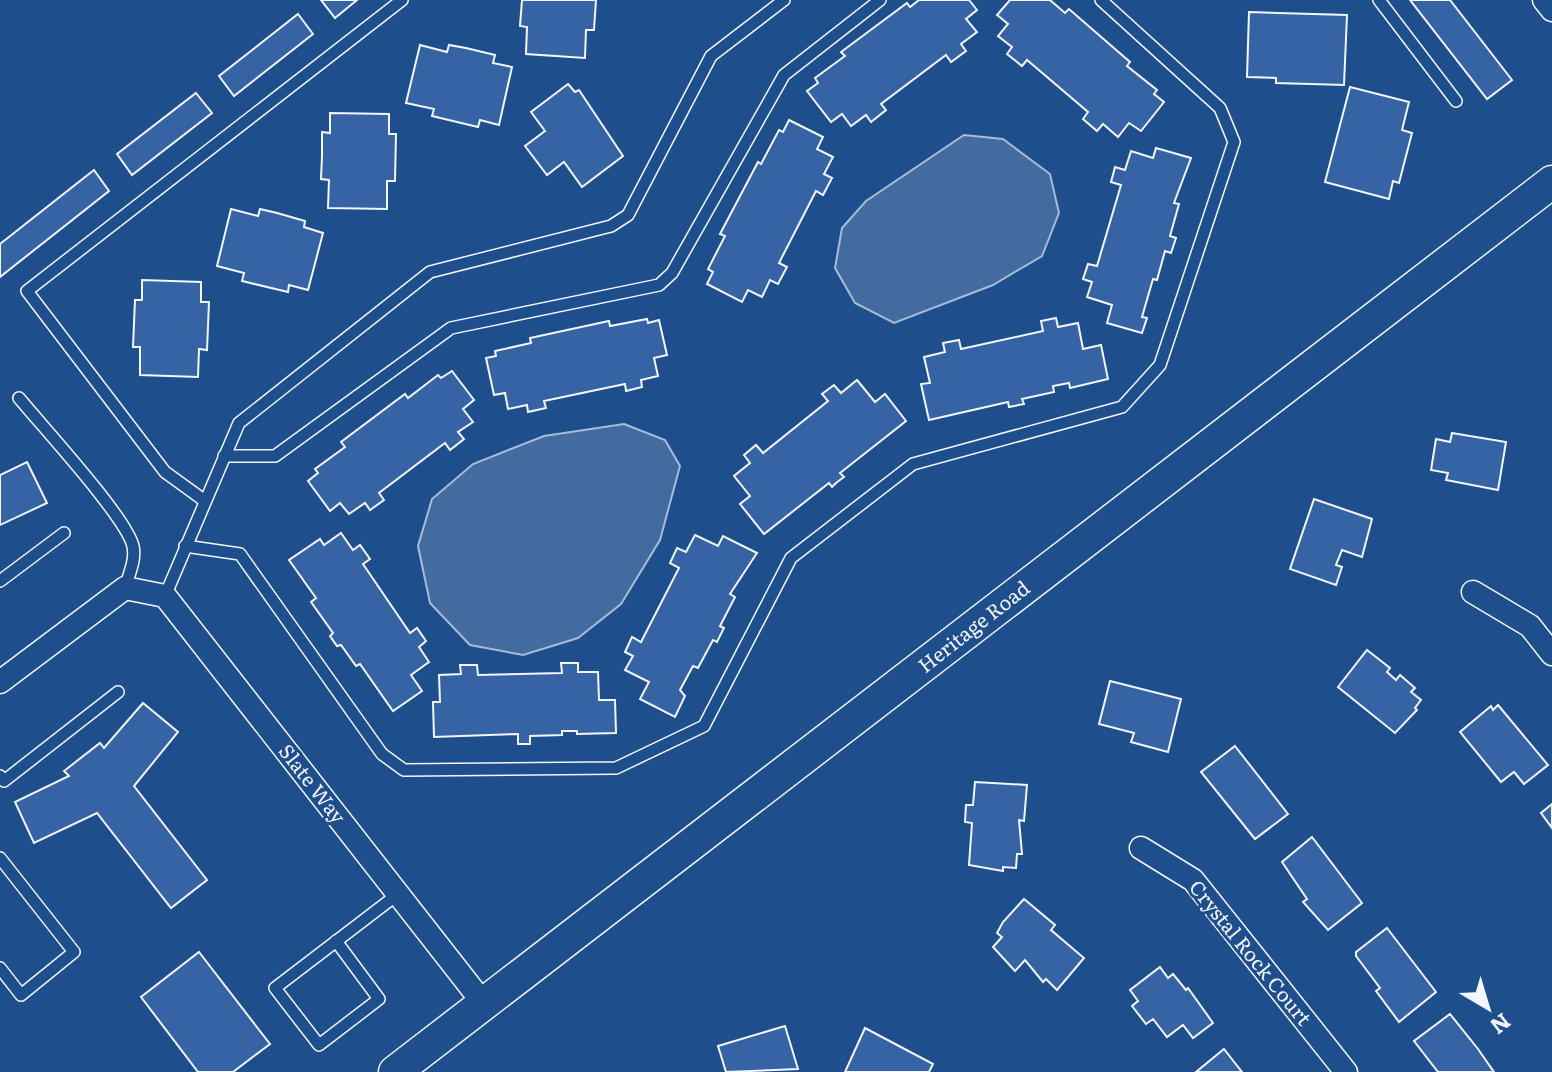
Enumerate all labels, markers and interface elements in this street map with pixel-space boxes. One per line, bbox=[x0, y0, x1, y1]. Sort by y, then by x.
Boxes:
street label: Heritage Road bbox=[910, 572, 1035, 679]
street label: Slate Way bbox=[273, 737, 355, 829]
street label: Crystal Rock Court bbox=[1183, 872, 1320, 1031]
north arrow bbox=[1448, 968, 1528, 1048]
text: N bbox=[1484, 1006, 1519, 1044]

